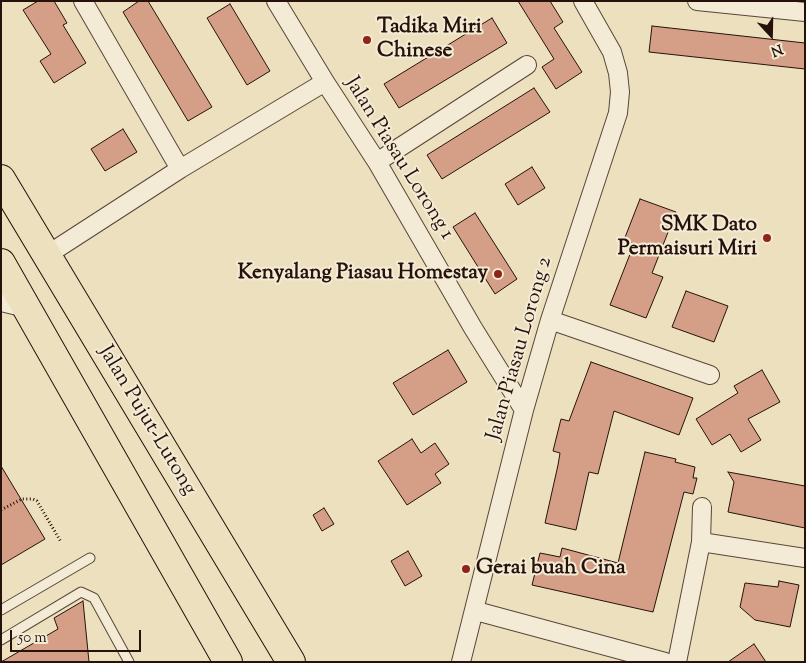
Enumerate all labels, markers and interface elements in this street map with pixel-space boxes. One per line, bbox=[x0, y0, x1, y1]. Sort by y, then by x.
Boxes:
north arrow bbox=[746, 10, 796, 60]
place label: Tadika Miri Chinese bbox=[377, 15, 482, 65]
marker: Tadika Miri Chinese bbox=[361, 34, 373, 46]
text: N bbox=[768, 38, 785, 60]
street label: Jalan Piasau Lorong 1 bbox=[338, 73, 458, 245]
place label: SMK Dato Permaisuri Miri bbox=[618, 213, 757, 263]
marker: SMK Dato Permaisuri Miri bbox=[761, 232, 773, 244]
street label: Jalan Piasau Lorong 2 bbox=[483, 254, 559, 444]
place label: Kenyalang Piasau Homestay bbox=[238, 261, 488, 287]
marker: Kenyalang Piasau Homestay bbox=[492, 268, 504, 280]
street label: Jalan Pujut-Lutong bbox=[91, 342, 201, 500]
place label: Gerai buah Cina bbox=[476, 556, 626, 582]
marker: Gerai buah Cina bbox=[460, 563, 472, 575]
scale bar bbox=[12, 620, 144, 652]
text: 50 m bbox=[18, 628, 47, 649]

